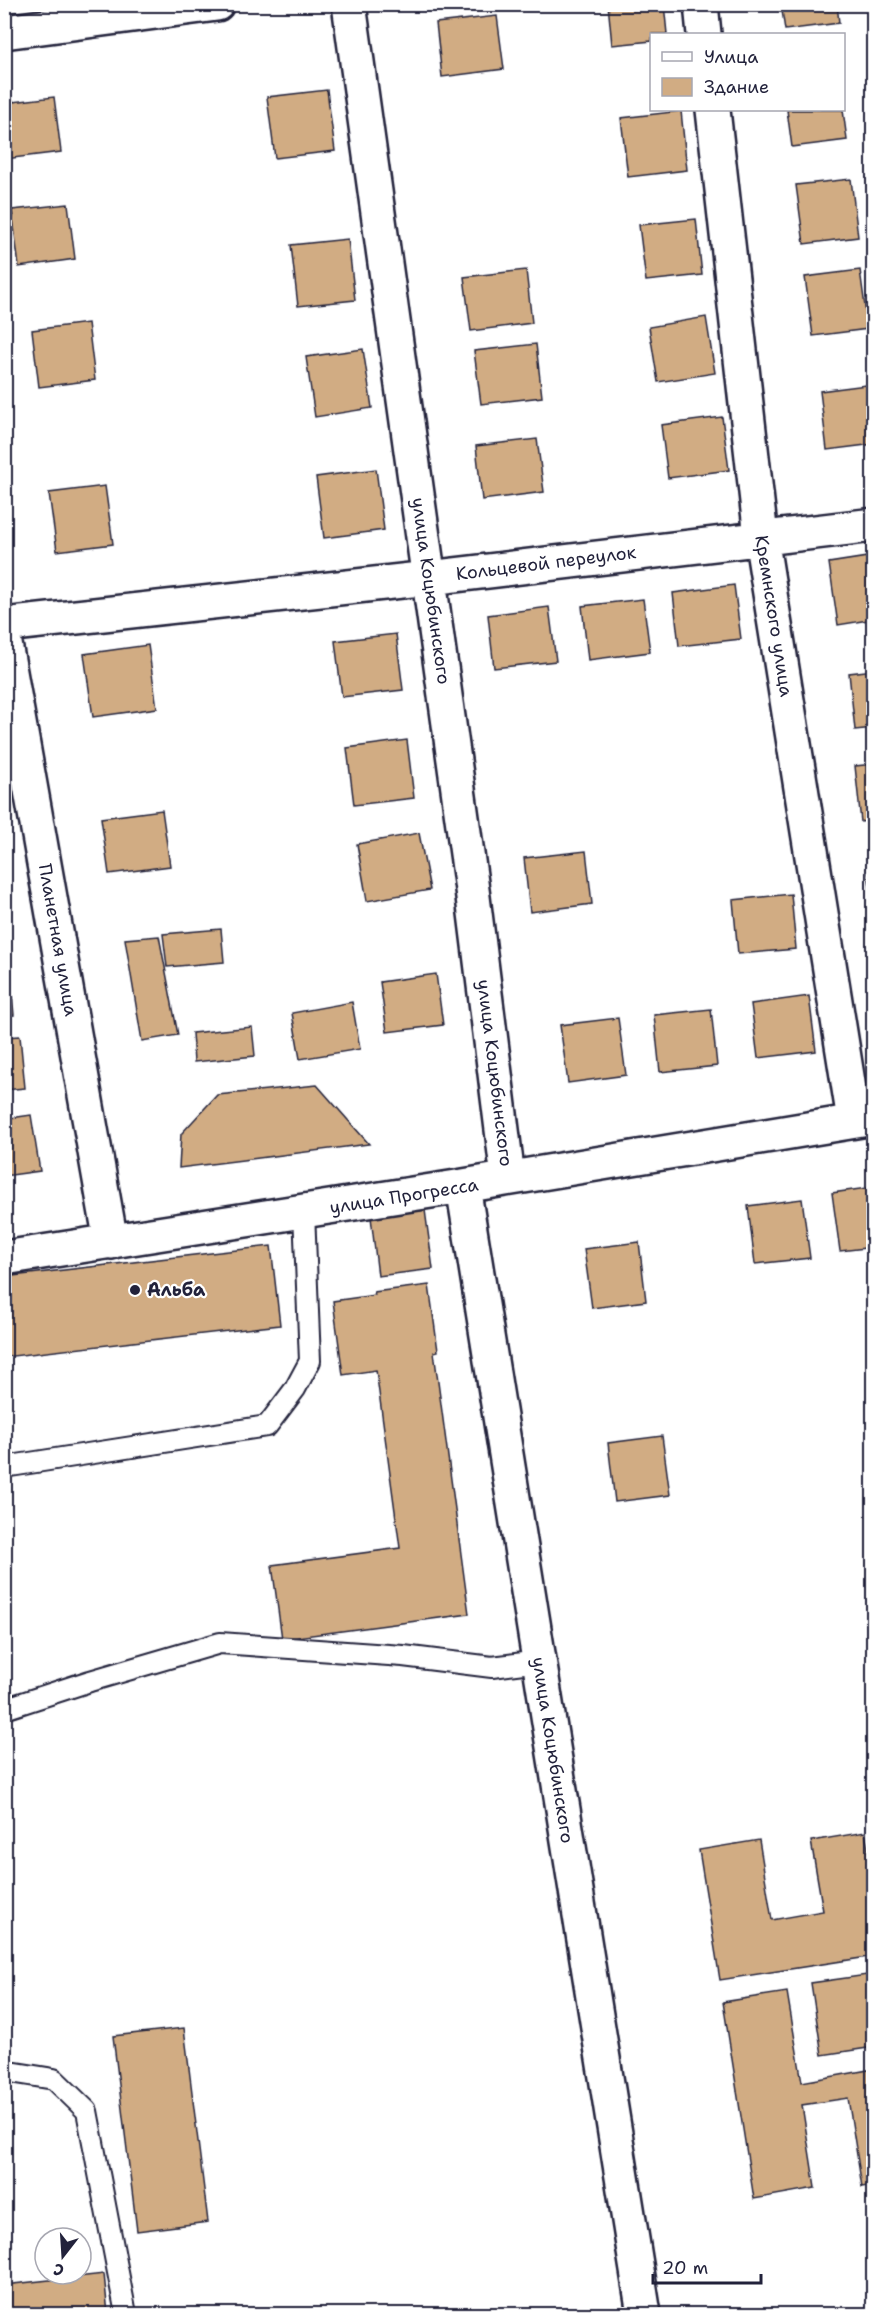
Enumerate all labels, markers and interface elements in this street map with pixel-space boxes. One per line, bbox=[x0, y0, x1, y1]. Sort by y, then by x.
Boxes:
legend bbox=[650, 33, 845, 111]
text: Улица bbox=[704, 45, 758, 69]
text: Здание bbox=[704, 75, 769, 99]
street label: улица Коцюбинского bbox=[406, 496, 456, 686]
street label: Кремнского улица bbox=[749, 534, 799, 698]
street label: Кольцевой переулок bbox=[455, 540, 638, 586]
street label: Планетная улица bbox=[33, 862, 83, 1018]
street label: улица Коцюбинского bbox=[472, 978, 518, 1168]
street label: улица Прогресса bbox=[328, 1172, 480, 1220]
place label: Альба bbox=[147, 1278, 206, 1302]
marker: Альба bbox=[128, 1283, 142, 1297]
street label: улица Коцюбинского bbox=[526, 1655, 580, 1845]
north arrow bbox=[33, 2226, 93, 2286]
scale bar bbox=[653, 2247, 761, 2285]
text: 20 m bbox=[662, 2256, 708, 2280]
text: С bbox=[51, 2258, 67, 2281]

